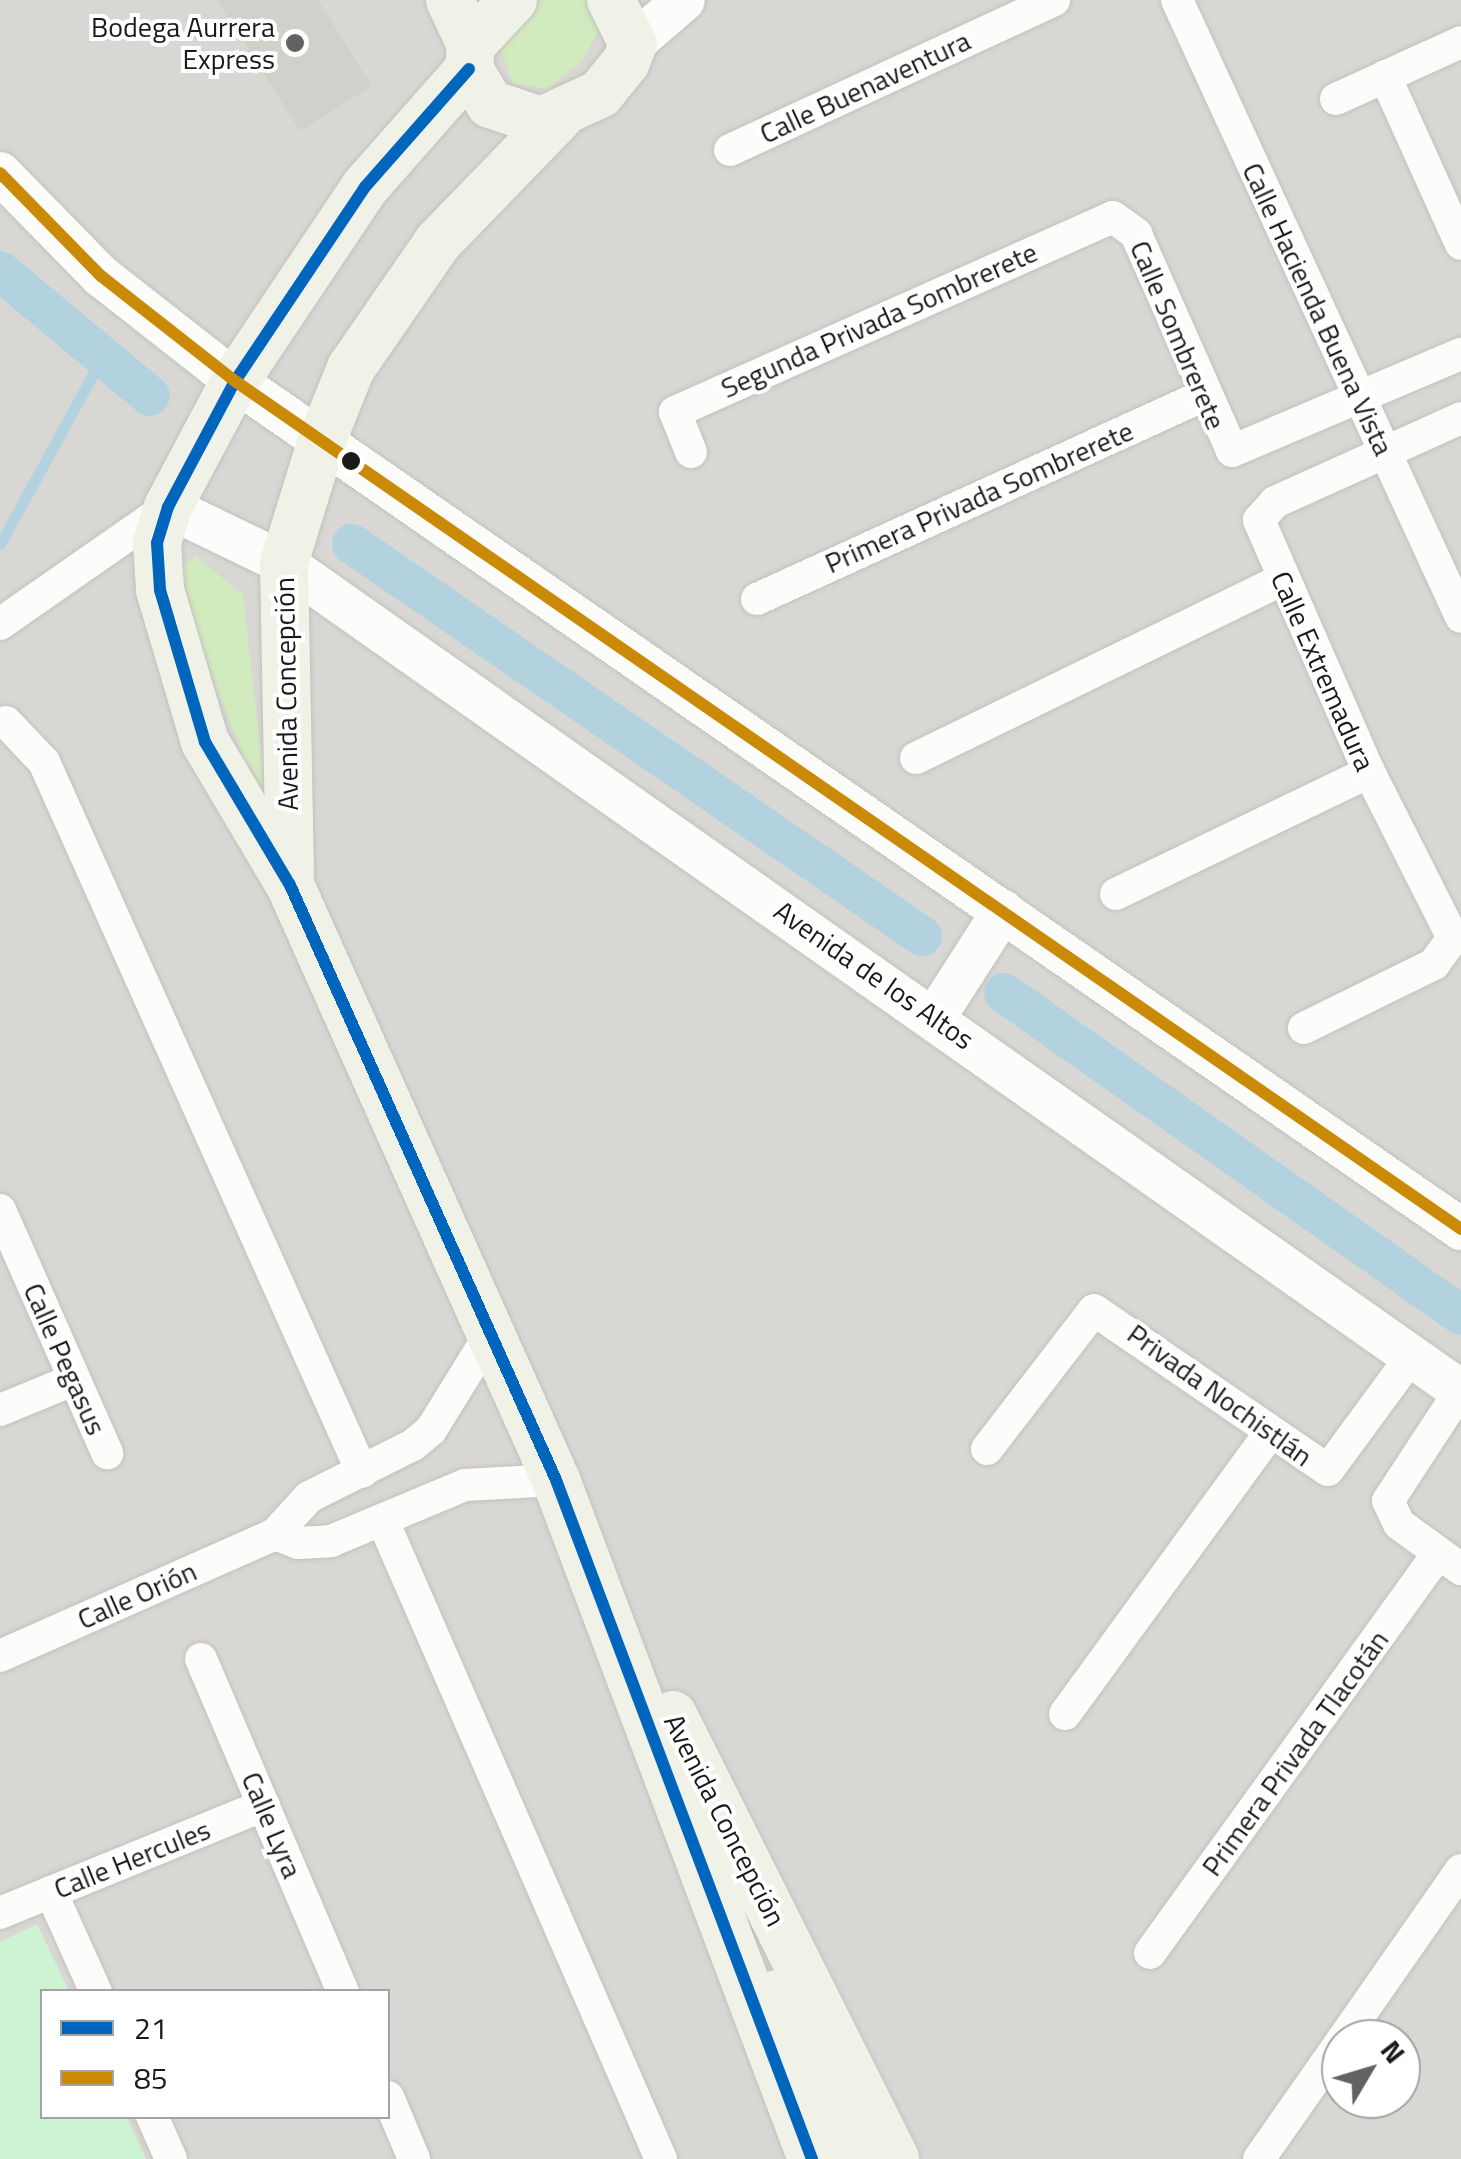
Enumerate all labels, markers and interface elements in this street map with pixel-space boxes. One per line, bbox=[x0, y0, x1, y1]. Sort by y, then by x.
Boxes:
place label: Bodega Aurrera Express bbox=[91, 10, 275, 76]
street label: Calle Buenaventura bbox=[754, 24, 976, 150]
marker: Bodega Aurrera Express bbox=[284, 32, 306, 54]
street label: Calle Hacienda Buena Vista bbox=[1235, 157, 1401, 461]
street label: Segunda Privada Sombrerete bbox=[716, 235, 1042, 405]
street label: Calle Sombrerete bbox=[1123, 236, 1233, 434]
street label: Primera Privada Sombrerete bbox=[820, 414, 1138, 580]
unlabelled marker bbox=[341, 451, 361, 471]
street label: Calle Extremadura bbox=[1264, 566, 1382, 776]
street label: Avenida Concepción bbox=[267, 577, 305, 811]
street label: Avenida de los Altos bbox=[768, 894, 980, 1056]
street label: Calle Pegasus bbox=[17, 1278, 113, 1440]
street label: Privada Nochistlán bbox=[1121, 1317, 1319, 1473]
street label: Calle Orión bbox=[72, 1554, 202, 1636]
street label: Primera Privada Tlacotán bbox=[1195, 1624, 1395, 1882]
street label: Avenida Concepción bbox=[657, 1708, 793, 1932]
street label: Calle Lyra bbox=[235, 1767, 309, 1883]
street label: Calle Hercules bbox=[49, 1812, 215, 1906]
legend bbox=[40, 1989, 390, 2119]
text: 21 bbox=[134, 2005, 168, 2051]
north arrow bbox=[1321, 2019, 1421, 2119]
text: N bbox=[1371, 2031, 1416, 2072]
text: 85 bbox=[134, 2055, 168, 2101]

